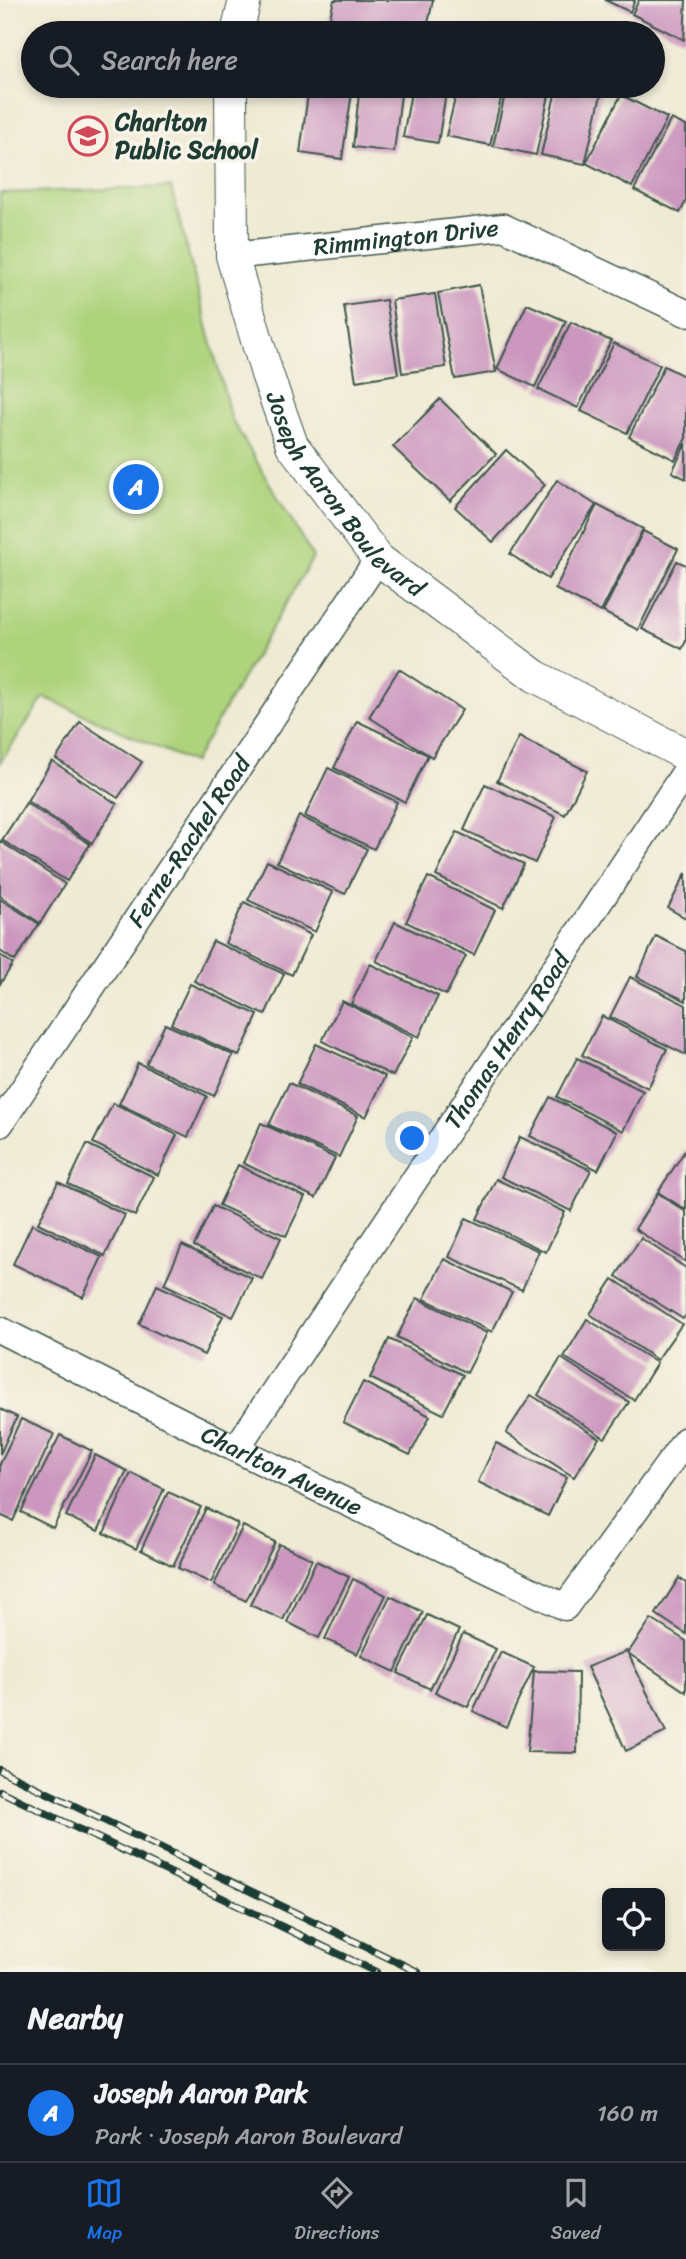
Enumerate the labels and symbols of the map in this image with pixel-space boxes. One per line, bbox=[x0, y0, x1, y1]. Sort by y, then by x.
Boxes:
place label: Charlton Public School bbox=[114, 101, 259, 171]
school or university icon: Charlton Public School bbox=[67, 115, 109, 157]
street label: Rimmington Drive bbox=[311, 207, 501, 268]
street label: Joseph Aaron Boulevard bbox=[253, 385, 435, 609]
pin: A bbox=[113, 461, 159, 513]
street label: Ferne-Rachel Road bbox=[116, 746, 263, 936]
street label: Thomas Henry Road bbox=[432, 941, 583, 1138]
your location bbox=[395, 1121, 429, 1155]
street label: Charlton Avenue bbox=[194, 1414, 370, 1528]

